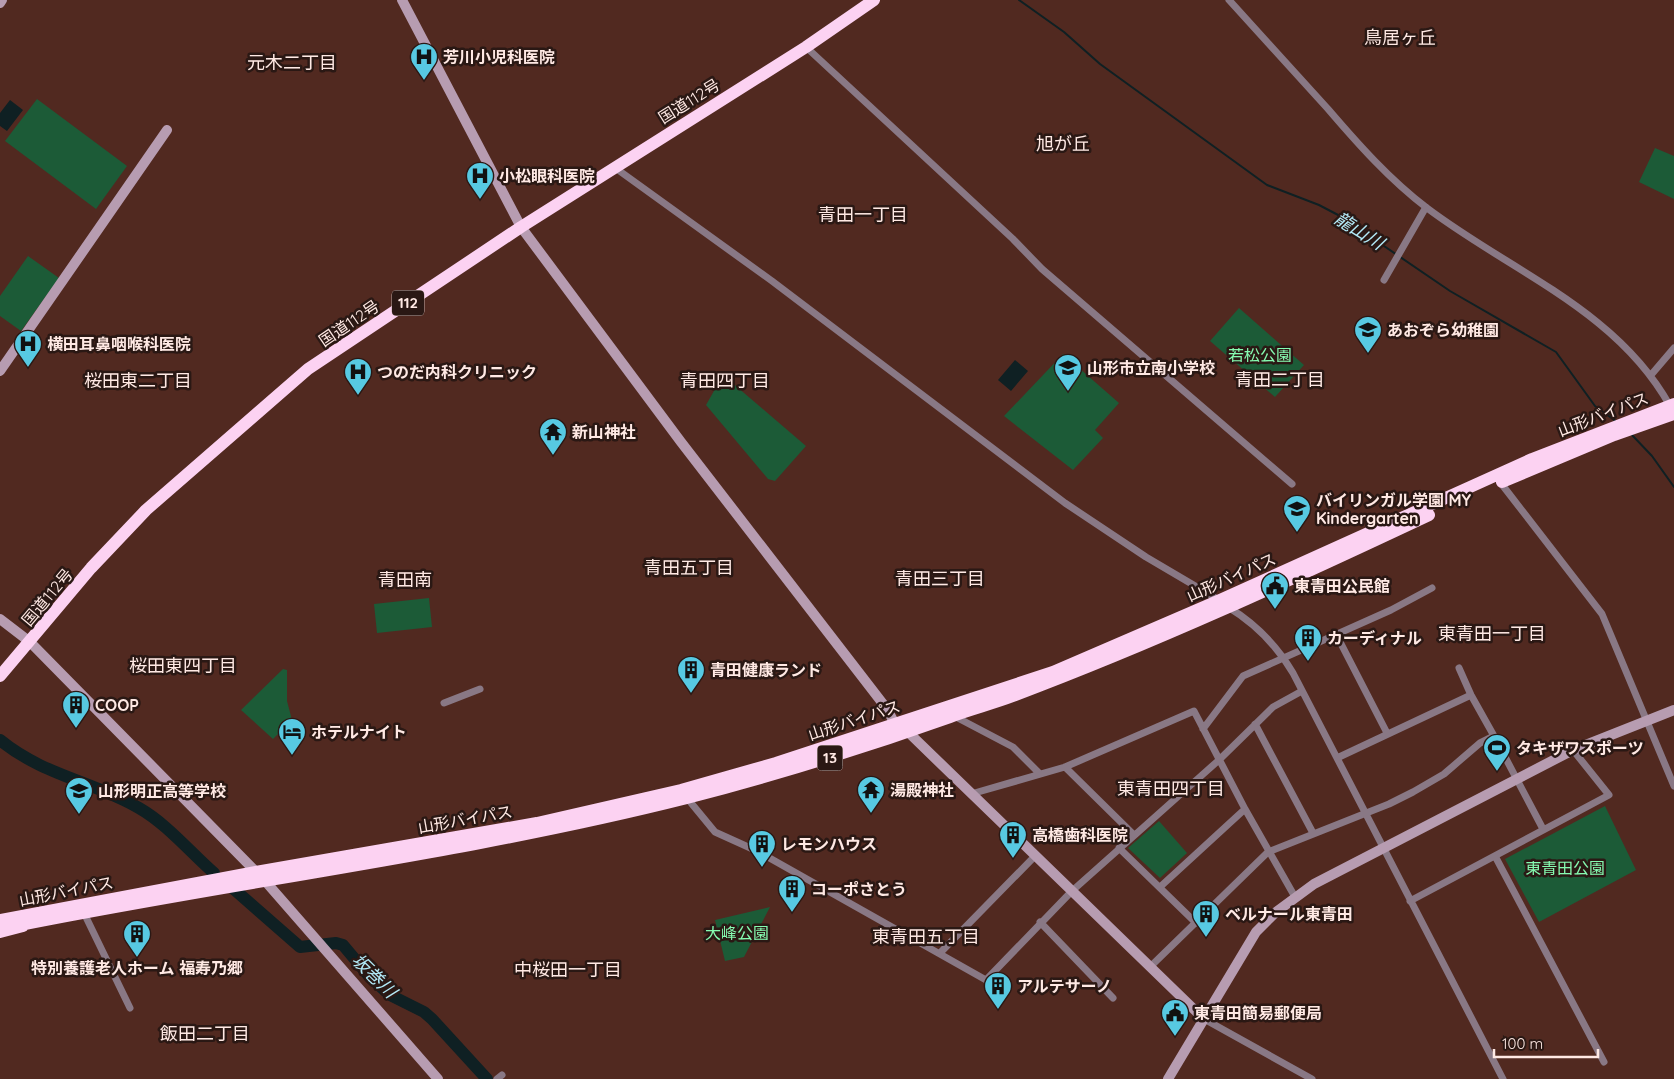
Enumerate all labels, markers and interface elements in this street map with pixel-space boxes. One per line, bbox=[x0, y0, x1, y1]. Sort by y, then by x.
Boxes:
district label: 鳥居ヶ丘 bbox=[1364, 26, 1436, 49]
hospital icon: 芳川小児科医院 bbox=[409, 42, 439, 81]
place label: 芳川小児科医院 bbox=[443, 47, 555, 67]
district label: 元木二丁目 bbox=[247, 51, 337, 74]
street label: 国道112号 bbox=[655, 74, 723, 128]
district label: 旭が丘 bbox=[1036, 132, 1090, 155]
hospital icon: 小松眼科医院 bbox=[465, 161, 495, 200]
place label: 小松眼科医院 bbox=[499, 166, 595, 186]
district label: 青田一丁目 bbox=[818, 203, 908, 226]
water label: 龍山川 bbox=[1330, 207, 1390, 256]
road number: 112 bbox=[392, 290, 424, 316]
street label: 国道112号 bbox=[315, 295, 383, 351]
school or university icon: あおぞら幼稚園 bbox=[1353, 315, 1383, 354]
place label: あおぞら幼稚園 bbox=[1387, 320, 1499, 340]
hospital icon: 横田耳鼻咽喉科医院 bbox=[13, 329, 43, 368]
place label: 横田耳鼻咽喉科医院 bbox=[47, 334, 191, 354]
park label: 若松公園 bbox=[1228, 345, 1292, 365]
school or university icon: 山形市立南小学校 bbox=[1053, 353, 1083, 392]
hospital icon: つのだ内科クリニック bbox=[343, 357, 373, 396]
place label: 山形市立南小学校 bbox=[1087, 358, 1215, 378]
place label: つのだ内科クリニック bbox=[377, 362, 537, 382]
district label: 青田二丁目 bbox=[1235, 368, 1325, 391]
district label: 桜田東二丁目 bbox=[84, 369, 192, 392]
district label: 青田四丁目 bbox=[680, 369, 770, 392]
street label: 山形バイパス bbox=[1555, 388, 1651, 440]
temple icon: 新山神社 bbox=[538, 417, 568, 456]
place label: 新山神社 bbox=[572, 422, 636, 442]
place label: バイリンガル学園 MY Kindergarten bbox=[1316, 490, 1472, 528]
school or university icon: バイリンガル学園 MY Kindergarten bbox=[1282, 494, 1312, 533]
street label: 山形バイパス bbox=[1183, 548, 1279, 606]
district label: 青田五丁目 bbox=[644, 556, 734, 579]
street label: 国道112号 bbox=[17, 564, 77, 630]
district label: 青田三丁目 bbox=[895, 567, 985, 590]
district label: 青田南 bbox=[378, 568, 432, 591]
public building icon: 東青田公民館 bbox=[1260, 571, 1290, 610]
place label: 東青田公民館 bbox=[1294, 576, 1390, 596]
district label: 東青田一丁目 bbox=[1438, 622, 1546, 645]
building icon: カーディナル bbox=[1293, 623, 1323, 662]
place label: カーディナル bbox=[1327, 628, 1422, 648]
district label: 桜田東四丁目 bbox=[129, 654, 237, 677]
building icon: 青田健康ランド bbox=[676, 655, 706, 694]
place label: 青田健康ランド bbox=[710, 660, 822, 680]
building icon: COOP bbox=[61, 690, 91, 729]
place label: COOP bbox=[95, 695, 139, 715]
street label: 山形バイパス bbox=[805, 696, 903, 744]
hotel icon: ホテルナイト bbox=[277, 717, 307, 756]
place label: ホテルナイト bbox=[311, 722, 407, 742]
sports icon: タキザワスポーツ bbox=[1482, 733, 1512, 772]
place label: タキザワスポーツ bbox=[1516, 738, 1644, 758]
road number: 13 bbox=[818, 746, 842, 770]
temple icon: 湯殿神社 bbox=[856, 775, 886, 814]
school or university icon: 山形明正高等学校 bbox=[64, 776, 94, 815]
district label: 東青田四丁目 bbox=[1117, 777, 1225, 800]
place label: 湯殿神社 bbox=[890, 780, 954, 800]
place label: 山形明正高等学校 bbox=[98, 781, 226, 801]
street label: 山形バイパス bbox=[416, 801, 514, 837]
building icon: 高橋歯科医院 bbox=[998, 820, 1028, 859]
place label: 高橋歯科医院 bbox=[1032, 825, 1128, 845]
building icon: レモンハウス bbox=[747, 829, 777, 868]
place label: レモンハウス bbox=[781, 834, 877, 854]
park label: 東青田公園 bbox=[1525, 858, 1605, 878]
street label: 山形バイパス bbox=[17, 872, 115, 910]
building icon: コーポさとう bbox=[777, 874, 807, 913]
place label: コーポさとう bbox=[811, 879, 907, 899]
building icon: ベルナール東青田 bbox=[1191, 899, 1221, 938]
place label: ベルナール東青田 bbox=[1225, 904, 1353, 924]
building icon: 特別養護老人ホーム 福寿乃郷 bbox=[122, 919, 152, 958]
park label: 大峰公園 bbox=[705, 923, 769, 943]
district label: 東青田五丁目 bbox=[872, 925, 980, 948]
water label: 坂巻川 bbox=[347, 949, 403, 1004]
place label: 特別養護老人ホーム 福寿乃郷 bbox=[31, 958, 243, 978]
district label: 中桜田一丁目 bbox=[514, 958, 622, 981]
building icon: アルテサーノ bbox=[983, 971, 1013, 1010]
place label: アルテサーノ bbox=[1017, 976, 1112, 996]
public building icon: 東青田簡易郵便局 bbox=[1160, 998, 1190, 1037]
place label: 東青田簡易郵便局 bbox=[1194, 1003, 1322, 1023]
district label: 飯田二丁目 bbox=[160, 1022, 250, 1045]
scale bar bbox=[1494, 1026, 1598, 1058]
text: 100 m bbox=[1502, 1034, 1543, 1053]

